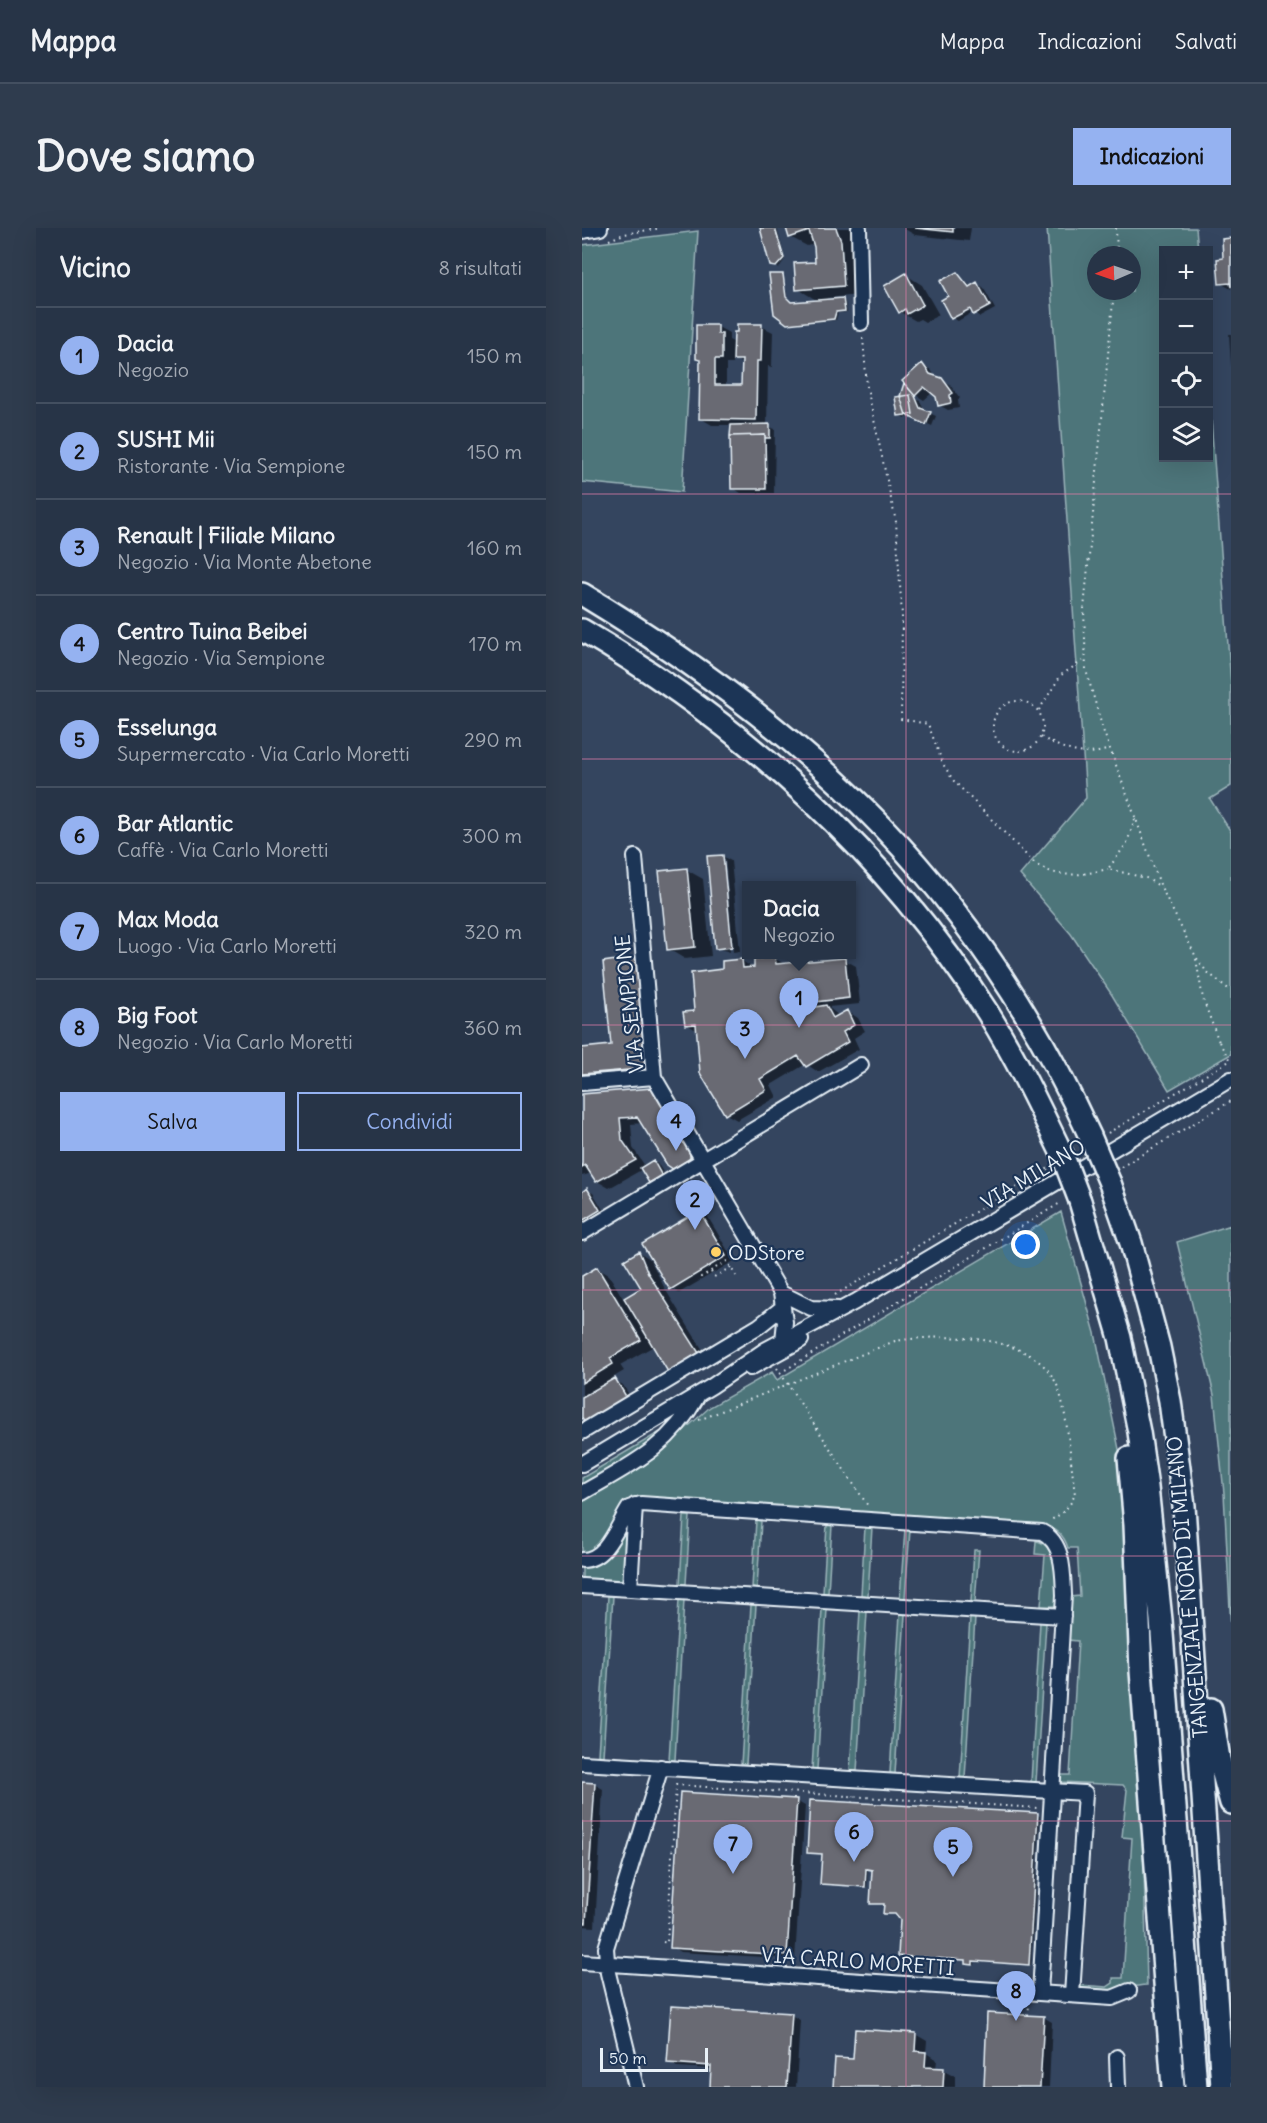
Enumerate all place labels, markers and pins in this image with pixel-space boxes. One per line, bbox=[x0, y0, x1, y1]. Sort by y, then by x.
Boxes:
pin: 1 bbox=[780, 978, 818, 1028]
pin: 3 bbox=[726, 1010, 764, 1059]
pin: 4 bbox=[656, 1102, 695, 1151]
pin: 2 bbox=[676, 1180, 714, 1230]
place label: ODStore bbox=[728, 1240, 805, 1265]
marker: ODStore bbox=[709, 1245, 723, 1259]
pin: 6 bbox=[834, 1812, 874, 1862]
pin: 7 bbox=[714, 1824, 752, 1874]
pin: 5 bbox=[934, 1828, 973, 1877]
pin: 8 bbox=[996, 1972, 1036, 2021]

